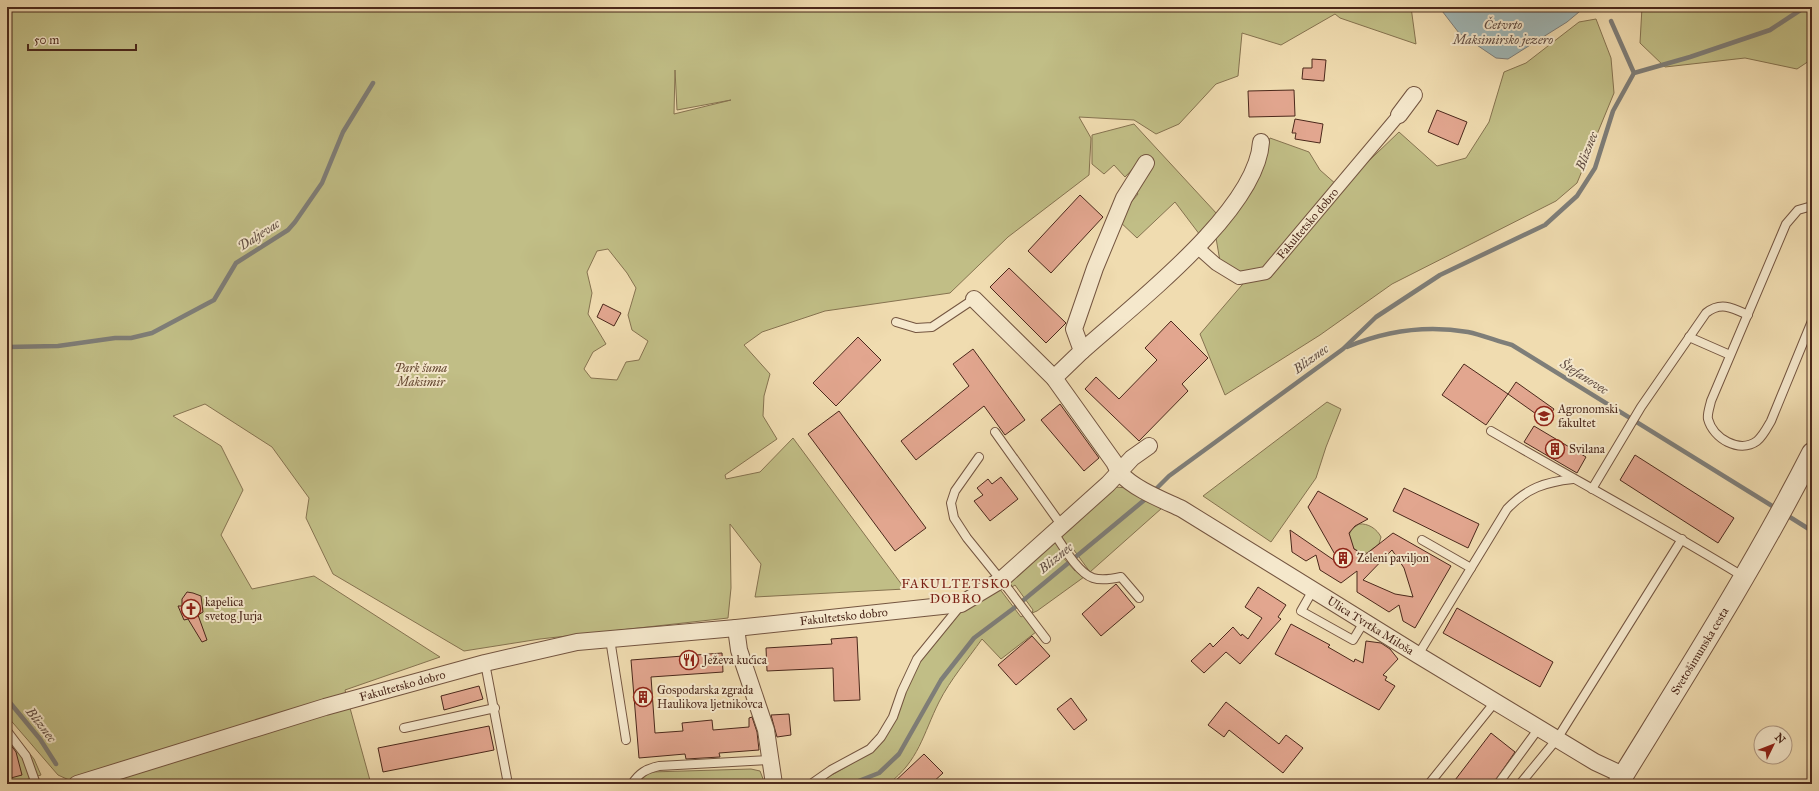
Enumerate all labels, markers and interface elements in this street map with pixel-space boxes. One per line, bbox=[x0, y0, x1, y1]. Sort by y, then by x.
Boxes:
water label: Četvrto Maksimirsko jezero bbox=[1451, 16, 1553, 48]
scale bar bbox=[28, 26, 136, 52]
text: 50 m bbox=[34, 33, 59, 47]
water label: Bliznec bbox=[1572, 129, 1602, 173]
street label: Fakultetsko dobro bbox=[1274, 185, 1341, 262]
water label: Daljevac bbox=[235, 215, 283, 254]
water label: Bliznec bbox=[1289, 341, 1332, 378]
water label: Štefanovec bbox=[1556, 355, 1612, 398]
park label: Park šuma Maksimir bbox=[395, 361, 448, 389]
place label: Agronomski fakultet bbox=[1557, 402, 1619, 430]
school or university icon: Agronomski fakultet bbox=[1533, 405, 1555, 427]
building icon: Svilana bbox=[1544, 438, 1566, 460]
place label: Svilana bbox=[1569, 442, 1606, 456]
water label: Bliznec bbox=[1035, 539, 1077, 577]
building icon: Zeleni paviljon bbox=[1332, 547, 1354, 569]
place label: Zeleni paviljon bbox=[1357, 551, 1429, 565]
district label: FAKULTETSKO DOBRO bbox=[901, 576, 1011, 607]
street label: Ulica Tvrtka Miloša bbox=[1325, 594, 1417, 658]
place label: kapelica svetog Jurja bbox=[205, 595, 263, 624]
church icon: kapelica svetog Jurja bbox=[180, 598, 202, 620]
street label: Svetošimunska cesta bbox=[1668, 604, 1732, 697]
street label: Fakultetsko dobro bbox=[799, 605, 888, 628]
restaurant icon: Ježeva kućica bbox=[678, 649, 700, 671]
place label: Ježeva kućica bbox=[701, 653, 768, 668]
street label: Fakultetsko dobro bbox=[358, 667, 447, 704]
place label: Gospodarska zgrada Haulikova ljetnikovca bbox=[657, 683, 764, 711]
building icon: Gospodarska zgrada Haulikova ljetnikovca bbox=[632, 686, 654, 708]
water label: Bliznec bbox=[22, 704, 60, 746]
north arrow bbox=[1753, 725, 1793, 765]
text: N bbox=[1772, 731, 1788, 747]

